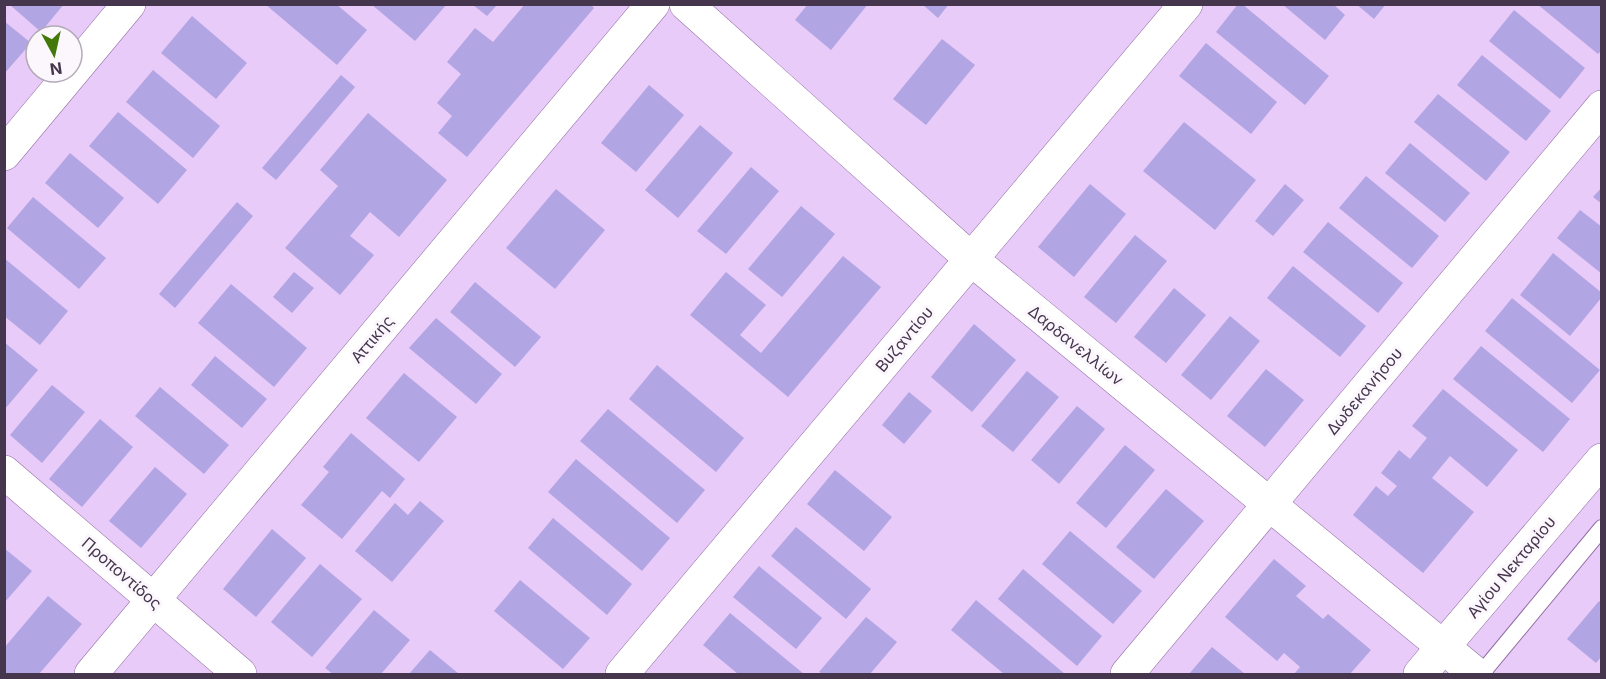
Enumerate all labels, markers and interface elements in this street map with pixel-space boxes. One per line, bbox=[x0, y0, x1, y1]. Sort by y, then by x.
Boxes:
north arrow bbox=[24, 24, 84, 84]
text: N bbox=[49, 58, 64, 80]
street label: Δαρδανελλίων bbox=[1024, 301, 1128, 389]
street label: Βυζαντίου bbox=[871, 302, 937, 376]
street label: Αττικής bbox=[346, 311, 398, 367]
street label: Δωδεκανήσου bbox=[1322, 343, 1406, 439]
street label: Αγίου Νεκταρίου bbox=[1462, 512, 1560, 622]
street label: Προποντίδος bbox=[78, 533, 166, 613]

